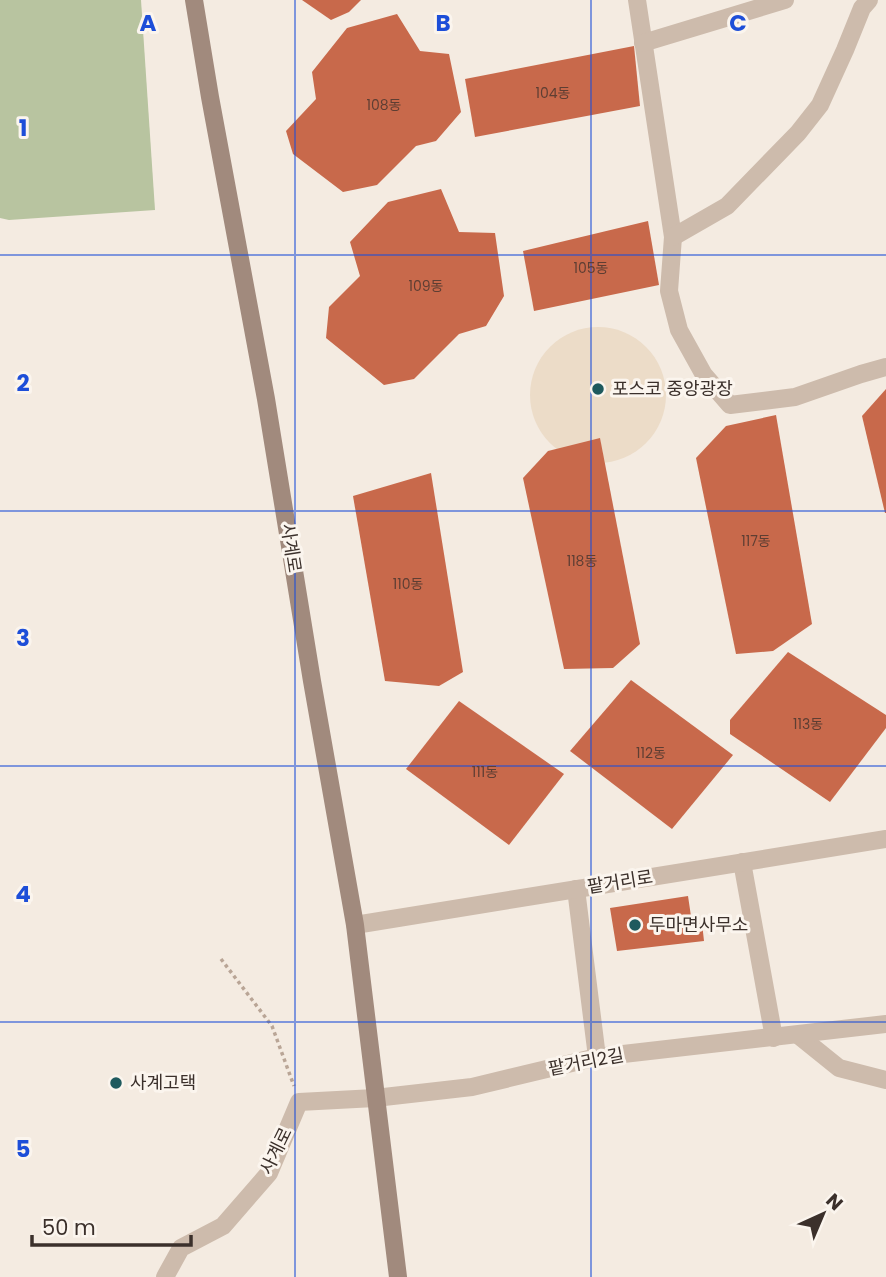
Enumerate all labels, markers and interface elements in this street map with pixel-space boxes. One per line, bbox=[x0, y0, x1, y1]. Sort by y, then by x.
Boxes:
text: A bbox=[140, 7, 157, 39]
text: B bbox=[435, 7, 451, 39]
text: C bbox=[729, 7, 747, 39]
house number: 104동 bbox=[536, 83, 571, 103]
house number: 108동 bbox=[367, 95, 402, 115]
text: 1 bbox=[19, 112, 27, 144]
house number: 105동 bbox=[574, 258, 609, 278]
house number: 109동 bbox=[409, 276, 444, 296]
text: 2 bbox=[16, 367, 30, 399]
place label: 포스코 중앙광장 bbox=[612, 376, 733, 401]
marker: 포스코 중앙광장 bbox=[590, 381, 606, 397]
street label: 사계로 bbox=[275, 521, 308, 574]
house number: 117동 bbox=[741, 531, 771, 551]
house number: 118동 bbox=[567, 551, 597, 571]
house number: 110동 bbox=[393, 574, 423, 594]
text: 3 bbox=[16, 622, 30, 654]
house number: 113동 bbox=[793, 714, 823, 734]
house number: 112동 bbox=[636, 743, 666, 763]
house number: 111동 bbox=[472, 762, 498, 782]
street label: 팥거리로 bbox=[585, 864, 655, 899]
text: 4 bbox=[15, 878, 31, 910]
place label: 두마면사무소 bbox=[649, 912, 748, 937]
marker: 두마면사무소 bbox=[627, 917, 643, 933]
street label: 팥거리2길 bbox=[546, 1042, 626, 1081]
place label: 사계고택 bbox=[130, 1070, 196, 1095]
marker: 사계고택 bbox=[108, 1075, 124, 1091]
street label: 사계로 bbox=[253, 1123, 298, 1179]
text: 5 bbox=[16, 1133, 30, 1165]
north arrow bbox=[788, 1179, 858, 1249]
text: N bbox=[820, 1187, 849, 1217]
scale bar bbox=[32, 1204, 191, 1248]
text: 50 m bbox=[42, 1213, 96, 1242]

